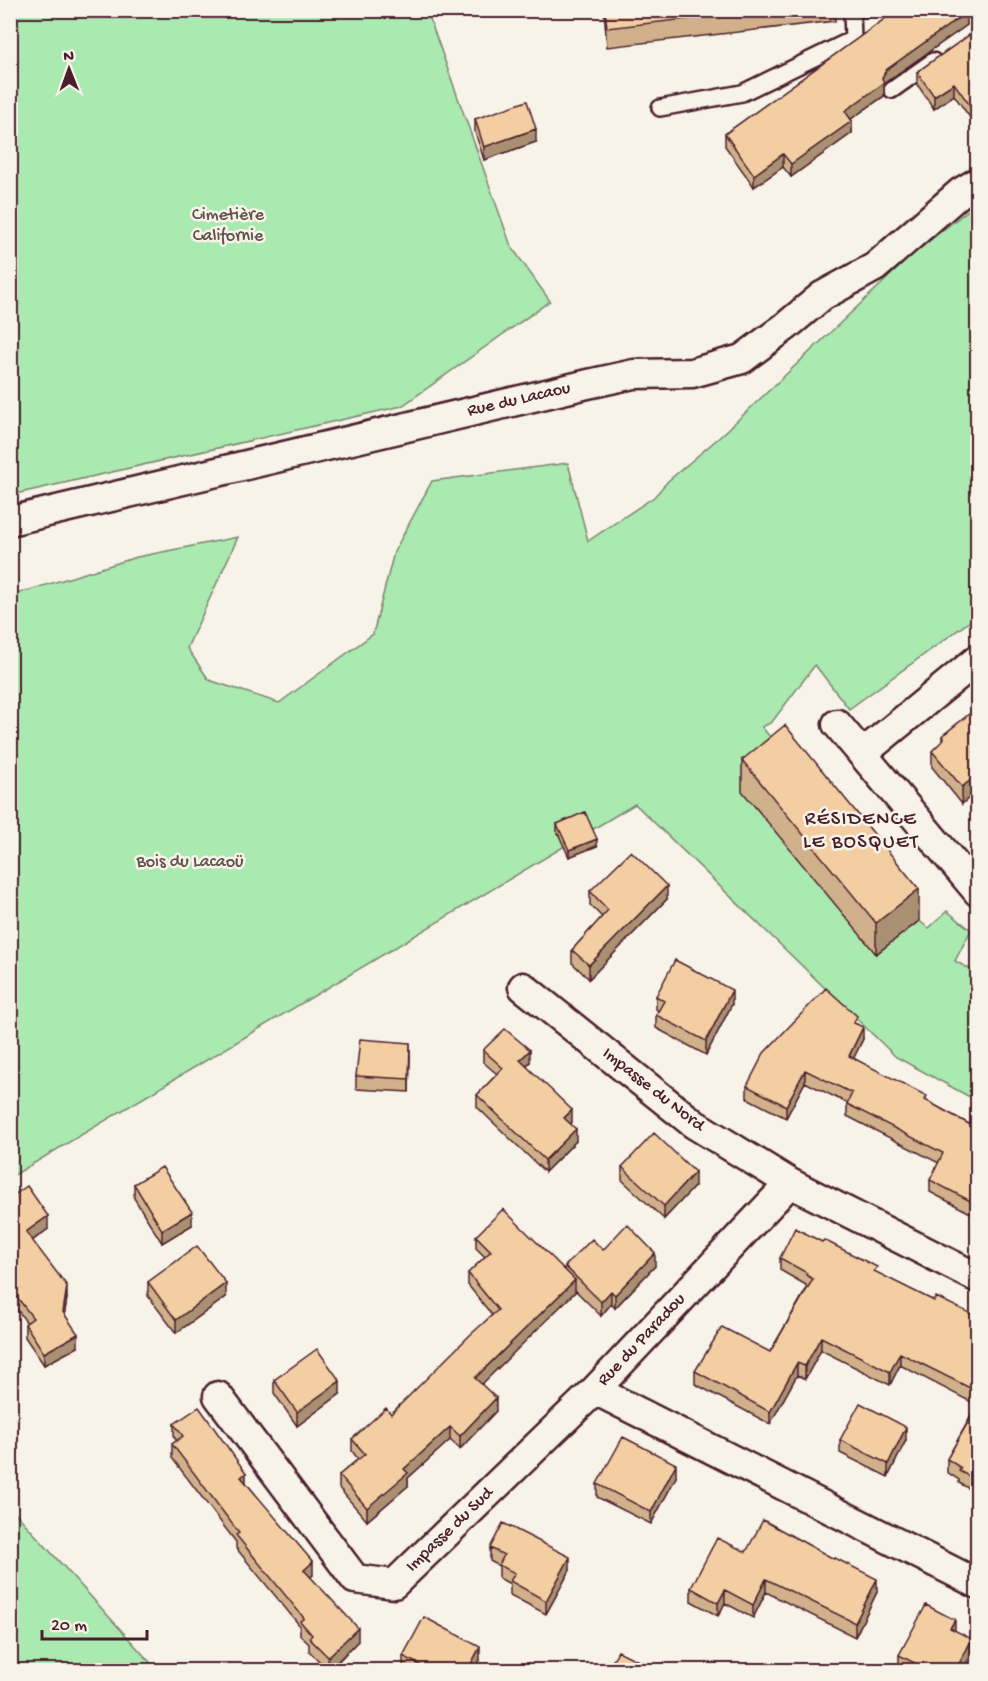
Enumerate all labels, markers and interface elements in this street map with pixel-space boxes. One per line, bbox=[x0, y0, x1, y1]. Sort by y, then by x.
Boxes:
north arrow bbox=[39, 39, 99, 99]
text: N bbox=[63, 48, 75, 67]
park label: Cimetière Californie bbox=[192, 205, 265, 247]
street label: Rue du Lacaou bbox=[465, 378, 573, 422]
district label: RÉSIDENCE LE BOSQUET bbox=[803, 808, 919, 855]
park label: Bois du Lacaoü bbox=[135, 852, 244, 873]
street label: Impasse du Nord bbox=[598, 1044, 709, 1137]
street label: Rue du Paradou bbox=[594, 1289, 691, 1391]
street label: Impasse du Sud bbox=[402, 1482, 499, 1577]
scale bar bbox=[42, 1603, 147, 1641]
text: 20 m bbox=[51, 1616, 87, 1637]

